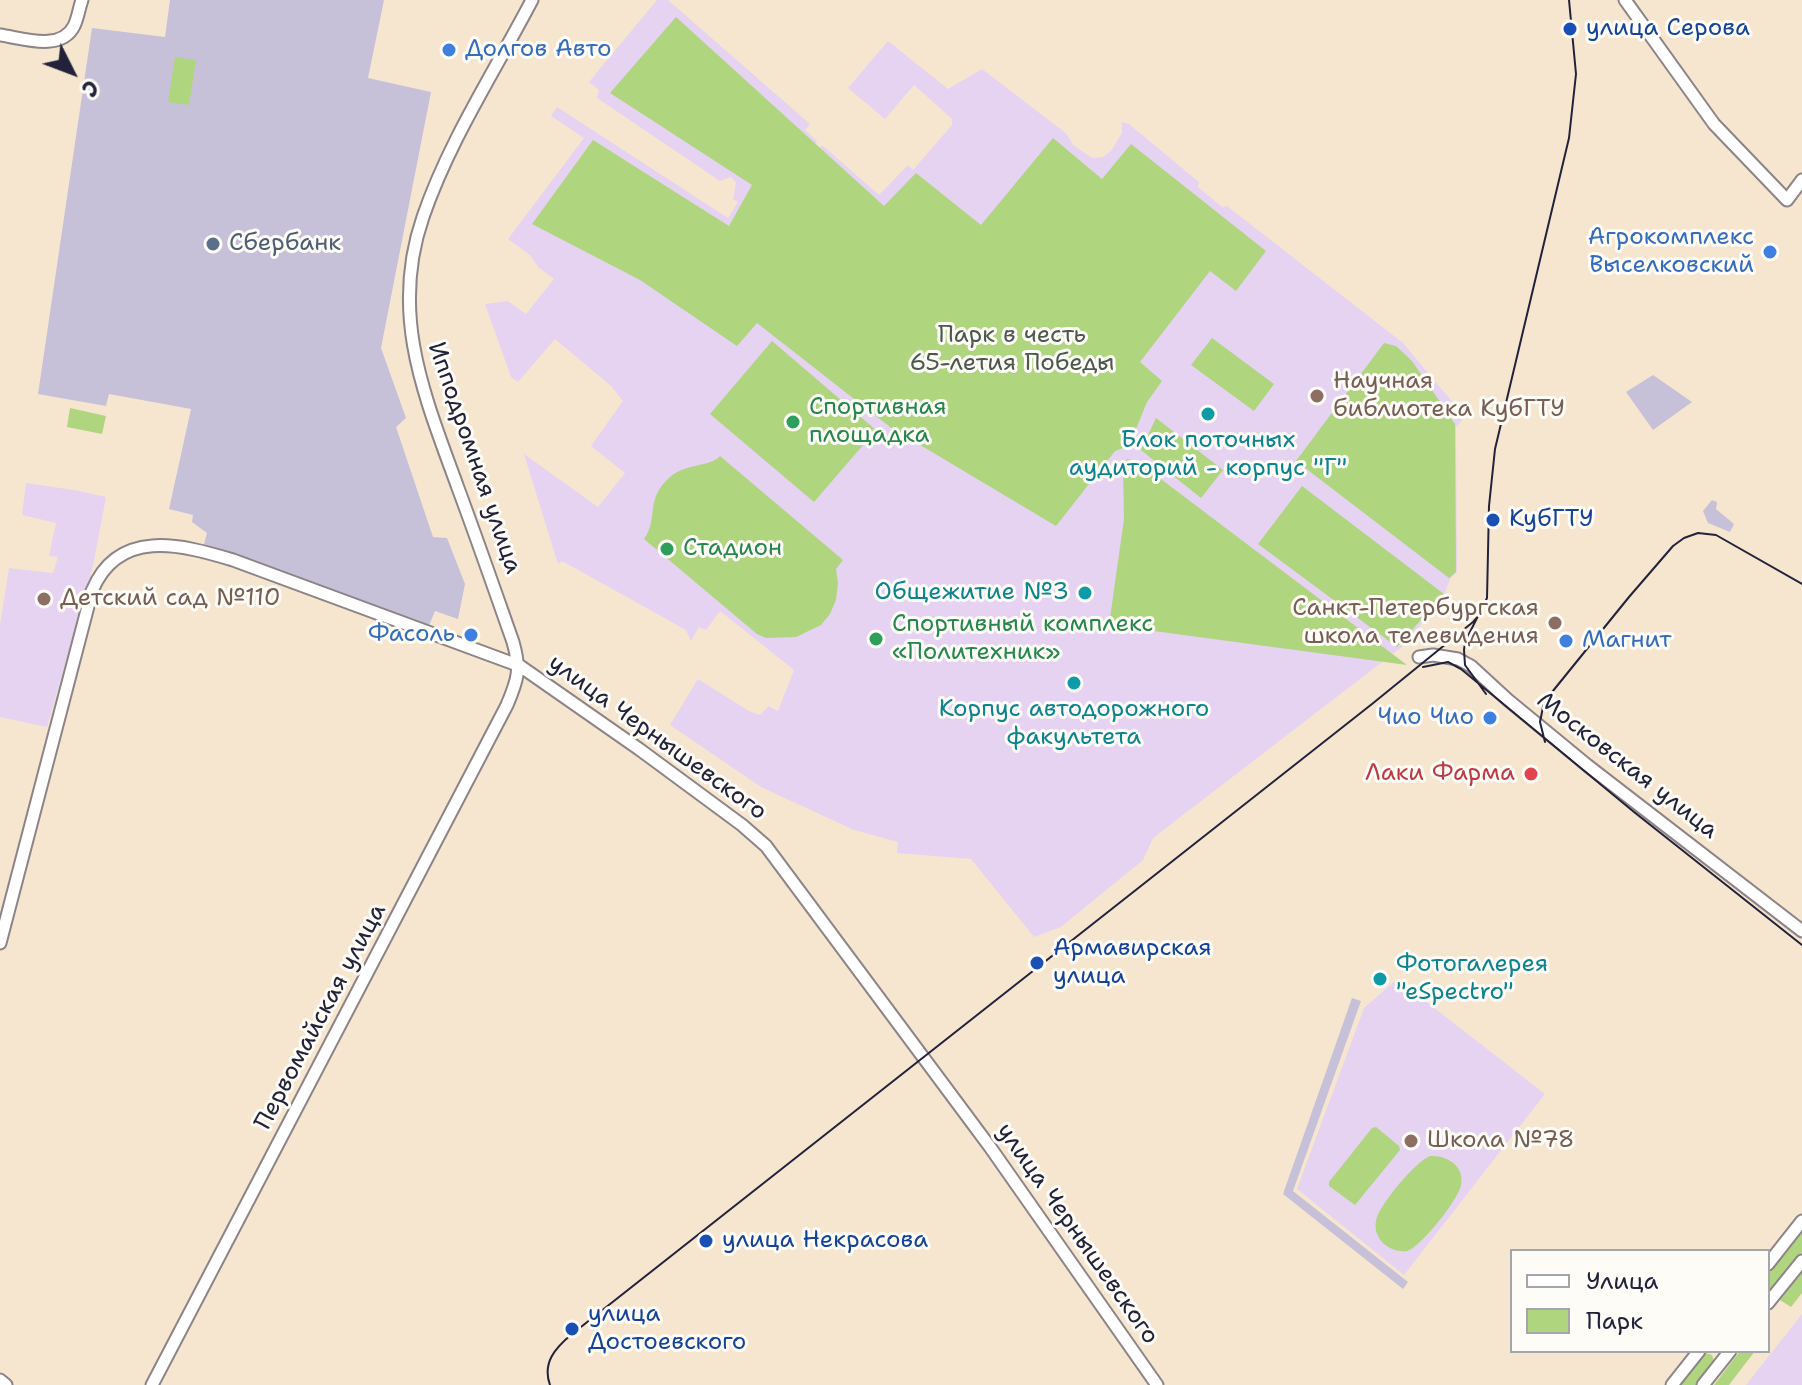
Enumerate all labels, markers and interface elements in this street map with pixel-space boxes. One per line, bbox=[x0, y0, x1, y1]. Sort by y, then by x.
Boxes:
place label: улица Серова bbox=[1586, 15, 1750, 43]
marker: улица Серова bbox=[1561, 20, 1579, 38]
north arrow bbox=[32, 32, 112, 112]
place label: Долгов Авто bbox=[465, 36, 611, 64]
marker: Долгов Авто bbox=[440, 41, 458, 59]
text: С bbox=[75, 74, 106, 103]
place label: Агрокомплекс Выселковский bbox=[1588, 224, 1754, 280]
place label: Сбербанк bbox=[229, 230, 341, 258]
marker: Сбербанк bbox=[204, 235, 222, 253]
marker: Агрокомплекс Выселковский bbox=[1761, 243, 1779, 261]
park label: Парк в честь 65-летия Победы bbox=[909, 322, 1115, 378]
street label: Ипподромная улица bbox=[421, 338, 527, 578]
place label: Научная библиотека КубГТУ bbox=[1333, 368, 1565, 424]
marker: Научная библиотека КубГТУ bbox=[1308, 387, 1326, 405]
place label: Спортивная площадка bbox=[809, 394, 947, 450]
marker: Блок поточных аудиторий - корпус "Г" bbox=[1199, 405, 1217, 423]
marker: Спортивная площадка bbox=[784, 413, 802, 431]
place label: Блок поточных аудиторий - корпус "Г" bbox=[1069, 427, 1347, 483]
place label: КубГТУ bbox=[1509, 506, 1594, 534]
marker: КубГТУ bbox=[1484, 511, 1502, 529]
place label: Стадион bbox=[683, 535, 782, 563]
marker: Стадион bbox=[658, 540, 676, 558]
place label: Общежитие №3 bbox=[875, 579, 1069, 607]
marker: Общежитие №3 bbox=[1076, 584, 1094, 602]
place label: Детский сад №110 bbox=[60, 585, 280, 613]
marker: Детский сад №110 bbox=[35, 590, 53, 608]
place label: Санкт-Петербургская школа телевидения bbox=[1292, 595, 1539, 651]
place label: Спортивный комплекс «Политехник» bbox=[892, 611, 1153, 667]
marker: Санкт-Петербургская школа телевидения bbox=[1546, 614, 1564, 632]
place label: Фасоль bbox=[368, 621, 455, 649]
marker: Фасоль bbox=[462, 626, 480, 644]
place label: Магнит bbox=[1582, 627, 1671, 655]
marker: Спортивный комплекс «Политехник» bbox=[867, 630, 885, 648]
marker: Магнит bbox=[1557, 632, 1575, 650]
street label: улица Чернышевского bbox=[542, 649, 772, 827]
marker: Корпус автодорожного факультета bbox=[1065, 674, 1083, 692]
street label: Московская улица bbox=[1531, 686, 1723, 846]
place label: Корпус автодорожного факультета bbox=[939, 696, 1209, 752]
place label: Чио Чио bbox=[1378, 704, 1474, 732]
marker: Чио Чио bbox=[1481, 709, 1499, 727]
place label: Лаки Фарма bbox=[1365, 760, 1515, 788]
marker: Лаки Фарма bbox=[1522, 765, 1540, 783]
street label: Первомайская улица bbox=[249, 899, 393, 1135]
place label: Армавирская улица bbox=[1053, 935, 1212, 991]
place label: Фотогалерея "eSpectro" bbox=[1396, 951, 1548, 1007]
marker: Армавирская улица bbox=[1028, 954, 1046, 972]
marker: Фотогалерея "eSpectro" bbox=[1371, 970, 1389, 988]
street label: улица Чернышевского bbox=[990, 1118, 1164, 1350]
place label: Школа №78 bbox=[1427, 1127, 1575, 1155]
marker: Школа №78 bbox=[1402, 1132, 1420, 1150]
place label: улица Некрасова bbox=[722, 1227, 928, 1255]
marker: улица Некрасова bbox=[697, 1232, 715, 1250]
legend bbox=[1510, 1249, 1770, 1353]
text: Улица bbox=[1586, 1265, 1659, 1297]
place label: улица Достоевского bbox=[588, 1301, 746, 1357]
text: Парк bbox=[1586, 1305, 1643, 1337]
marker: улица Достоевского bbox=[563, 1320, 581, 1338]

